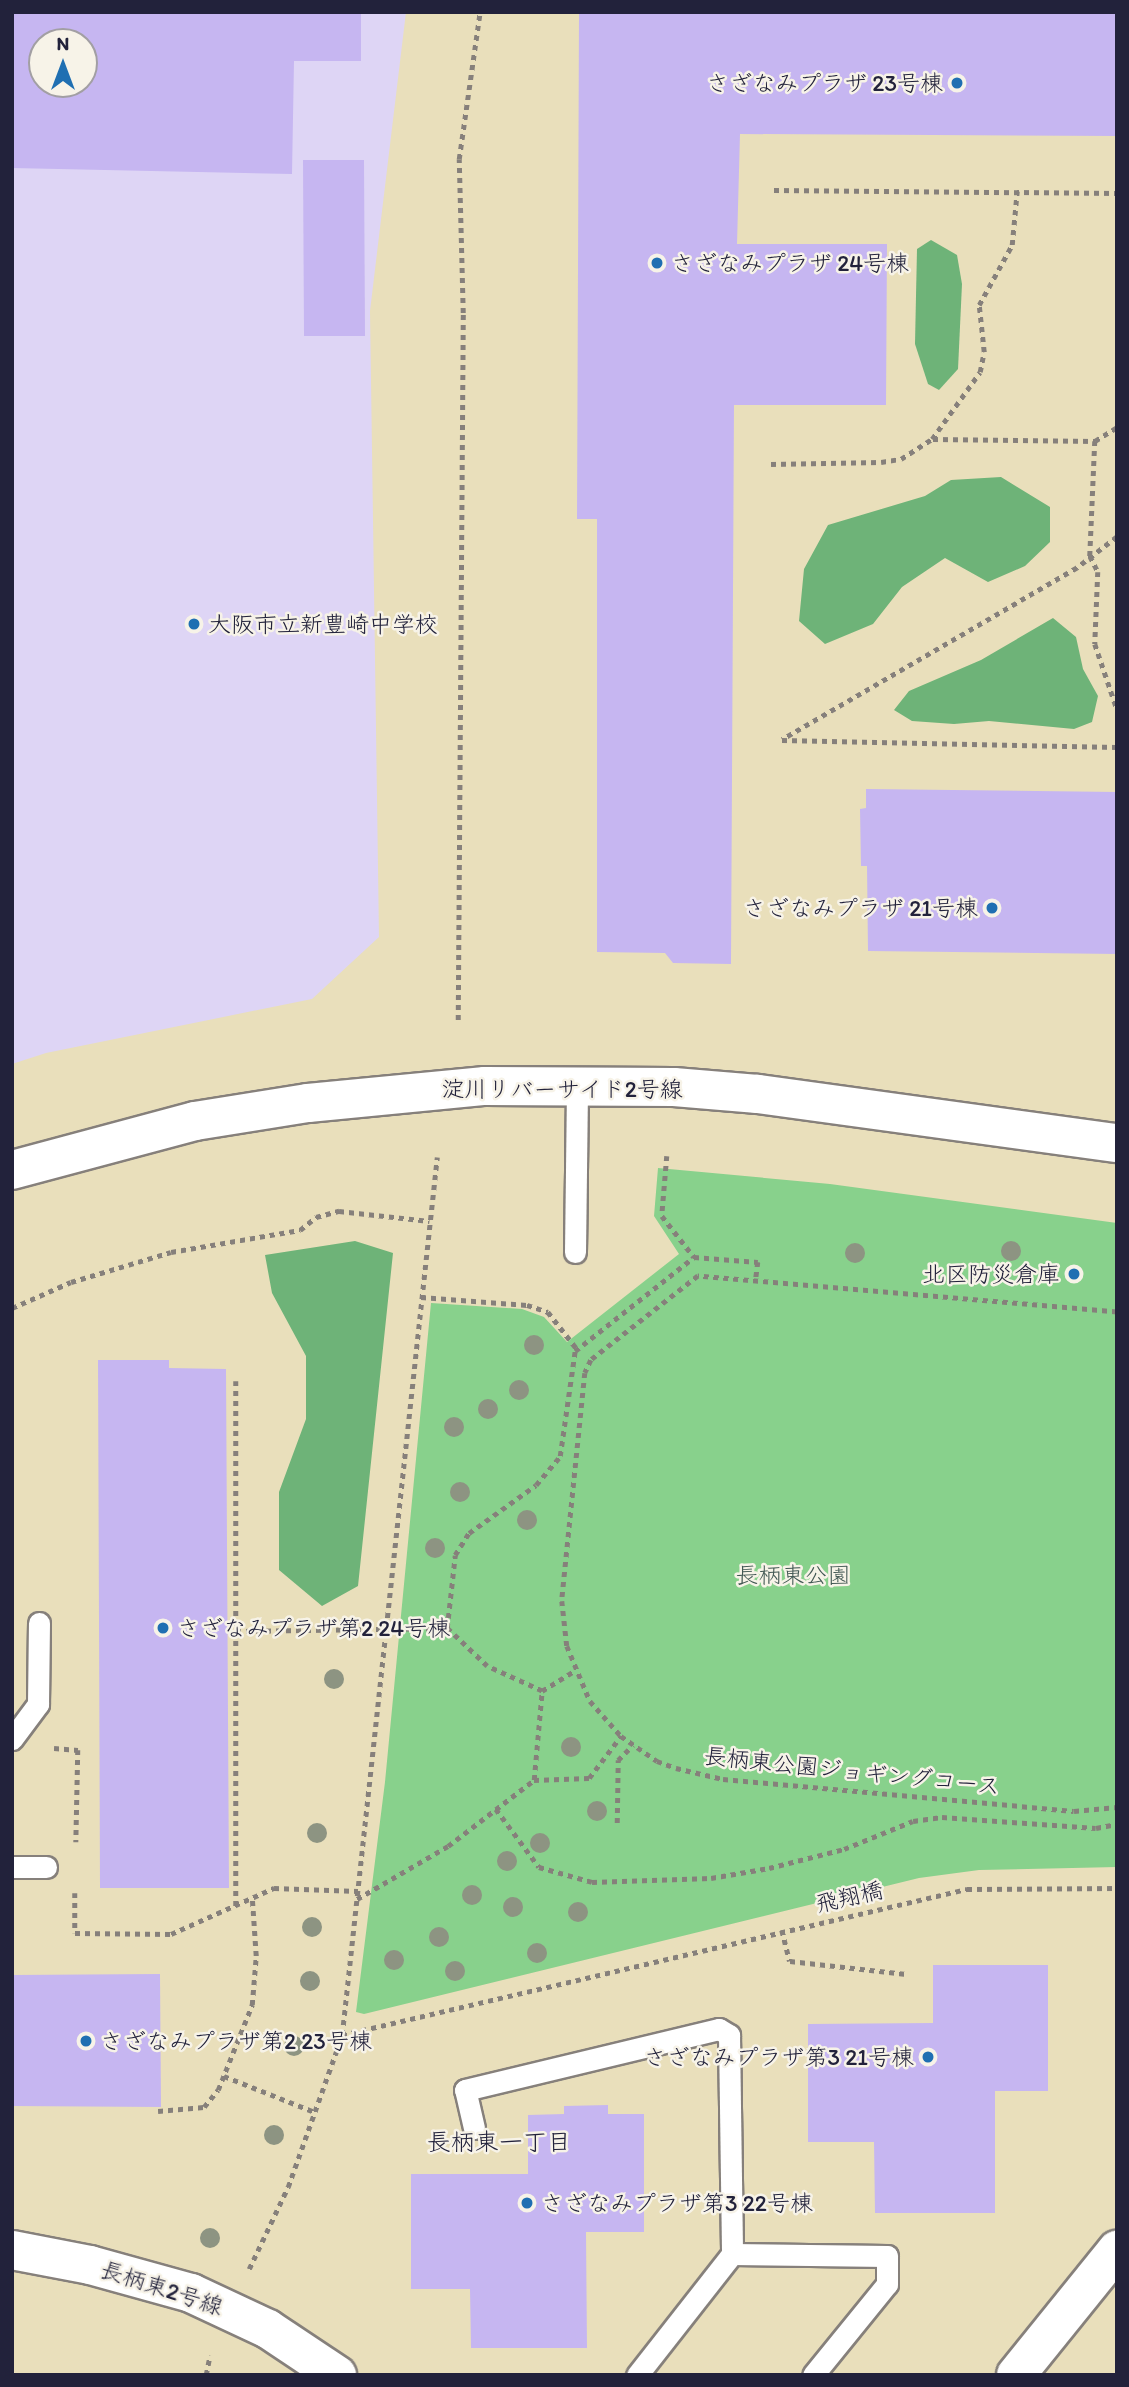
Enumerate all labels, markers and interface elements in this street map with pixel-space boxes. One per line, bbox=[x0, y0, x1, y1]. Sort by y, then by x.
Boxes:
north arrow bbox=[28, 28, 98, 98]
text: N bbox=[57, 32, 69, 55]
place label: さざなみプラザ 23号棟 bbox=[706, 69, 943, 97]
marker: さざなみプラザ 23号棟 bbox=[949, 75, 965, 91]
place label: さざなみプラザ 24号棟 bbox=[671, 249, 909, 277]
marker: さざなみプラザ 24号棟 bbox=[649, 255, 665, 271]
place label: 大阪市立新豊崎中学校 bbox=[208, 610, 438, 638]
marker: 大阪市立新豊崎中学校 bbox=[186, 616, 202, 632]
place label: さざなみプラザ 21号棟 bbox=[743, 894, 978, 922]
marker: さざなみプラザ 21号棟 bbox=[984, 900, 1000, 916]
street label: 淀川リバーサイド2号線 bbox=[441, 1075, 683, 1103]
place label: 北区防災倉庫 bbox=[922, 1260, 1060, 1288]
marker: 北区防災倉庫 bbox=[1066, 1266, 1082, 1282]
park label: 長柄東公園 bbox=[736, 1561, 850, 1589]
place label: さざなみプラザ第2 24号棟 bbox=[177, 1614, 450, 1642]
marker: さざなみプラザ第2 24号棟 bbox=[155, 1620, 171, 1636]
street label: 長柄東公園ジョギングコース bbox=[702, 1742, 1002, 1800]
street label: 飛翔橋 bbox=[812, 1876, 886, 1918]
place label: さざなみプラザ第2 23号棟 bbox=[100, 2027, 372, 2055]
marker: さざなみプラザ第2 23号棟 bbox=[78, 2033, 94, 2049]
place label: さざなみプラザ第3 21号棟 bbox=[644, 2043, 914, 2071]
marker: さざなみプラザ第3 21号棟 bbox=[920, 2049, 936, 2065]
district label: 長柄東一丁目 bbox=[427, 2128, 571, 2156]
place label: さざなみプラザ第3 22号棟 bbox=[541, 2189, 813, 2217]
marker: さざなみプラザ第3 22号棟 bbox=[519, 2195, 535, 2211]
street label: 長柄東2号線 bbox=[97, 2255, 227, 2321]

